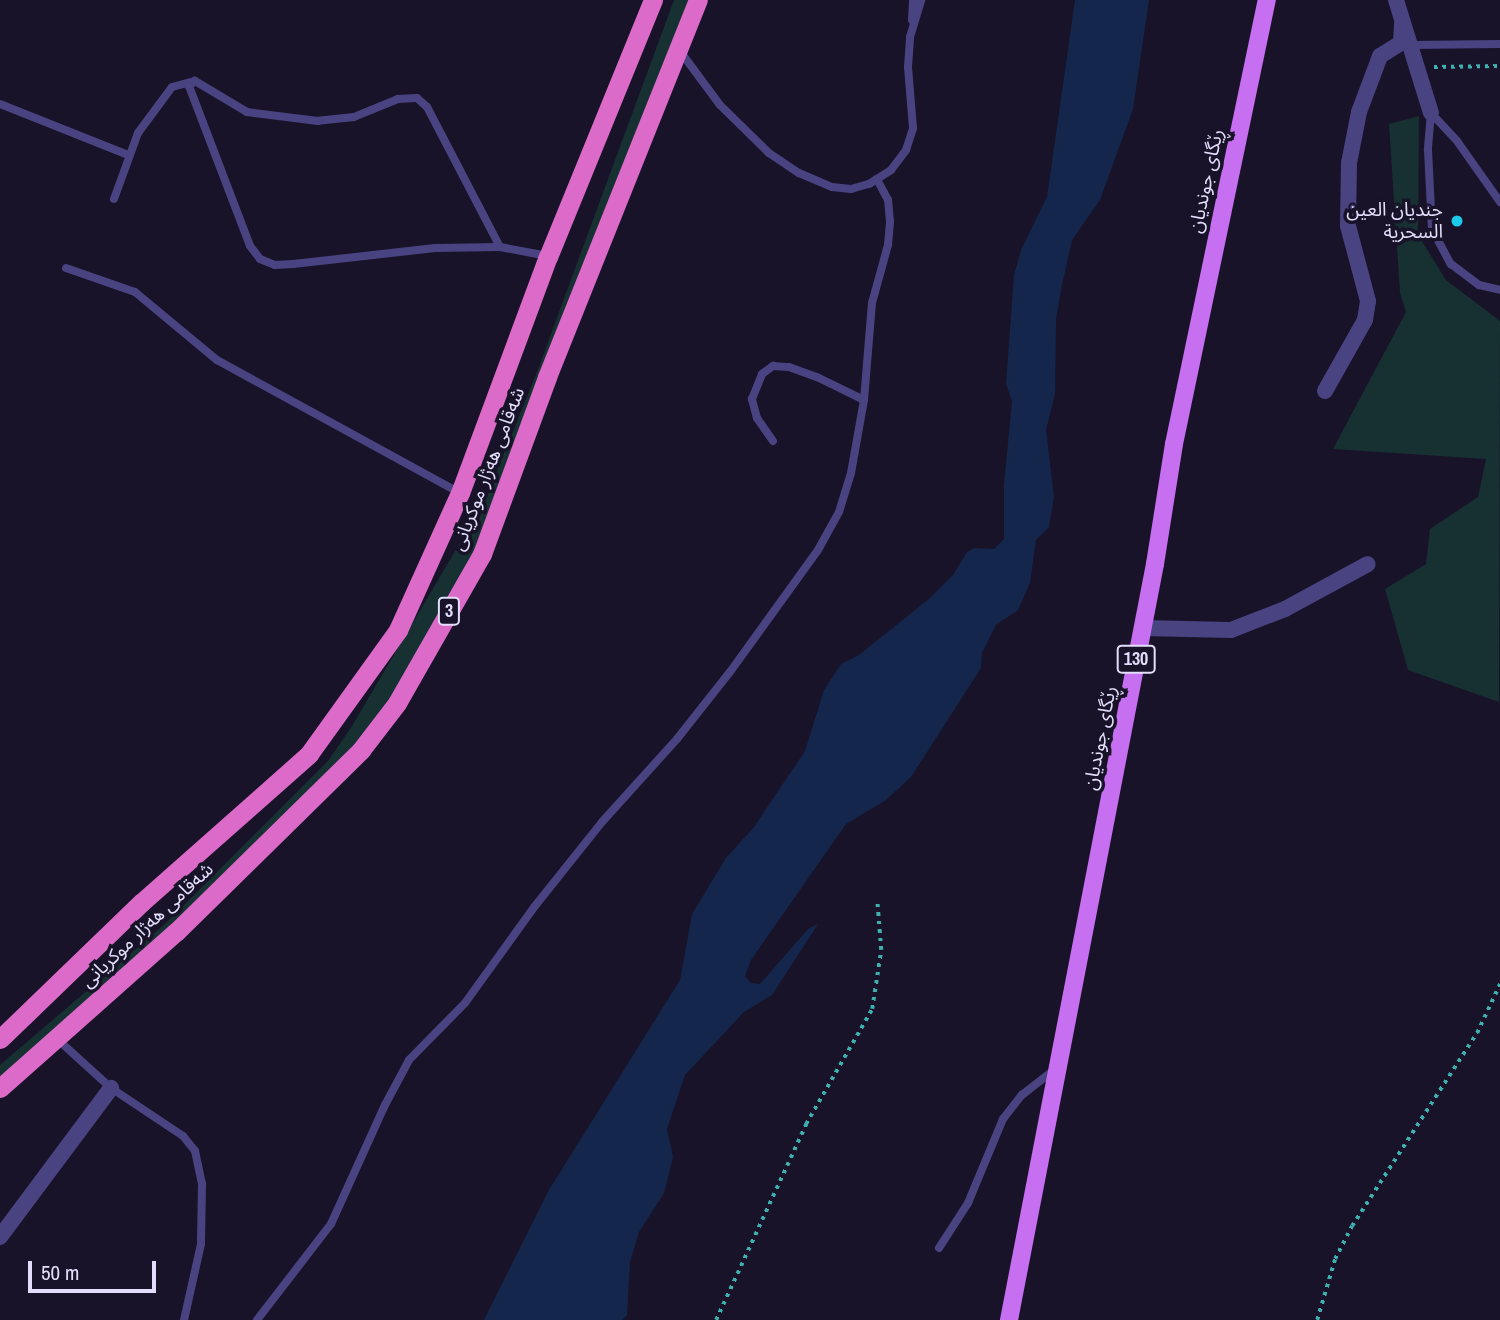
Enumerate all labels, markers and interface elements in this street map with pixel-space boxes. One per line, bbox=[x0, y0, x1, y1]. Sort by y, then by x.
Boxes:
street label: ڕێگای جوندیان bbox=[1184, 127, 1228, 235]
place label: جنديان العين السحرية bbox=[1346, 199, 1443, 243]
marker: جنديان العين السحرية bbox=[1449, 213, 1465, 229]
street label: شەقامی ھەژار موکریانی bbox=[446, 384, 530, 554]
road number: 3 bbox=[437, 596, 461, 626]
road number: 130 bbox=[1115, 644, 1157, 674]
street label: ڕێگای جوندیان bbox=[1079, 684, 1121, 792]
street label: شەقامی ھەژار موکریانی bbox=[76, 858, 218, 992]
scale bar bbox=[32, 1246, 159, 1290]
text: 50 m bbox=[41, 1258, 79, 1287]

